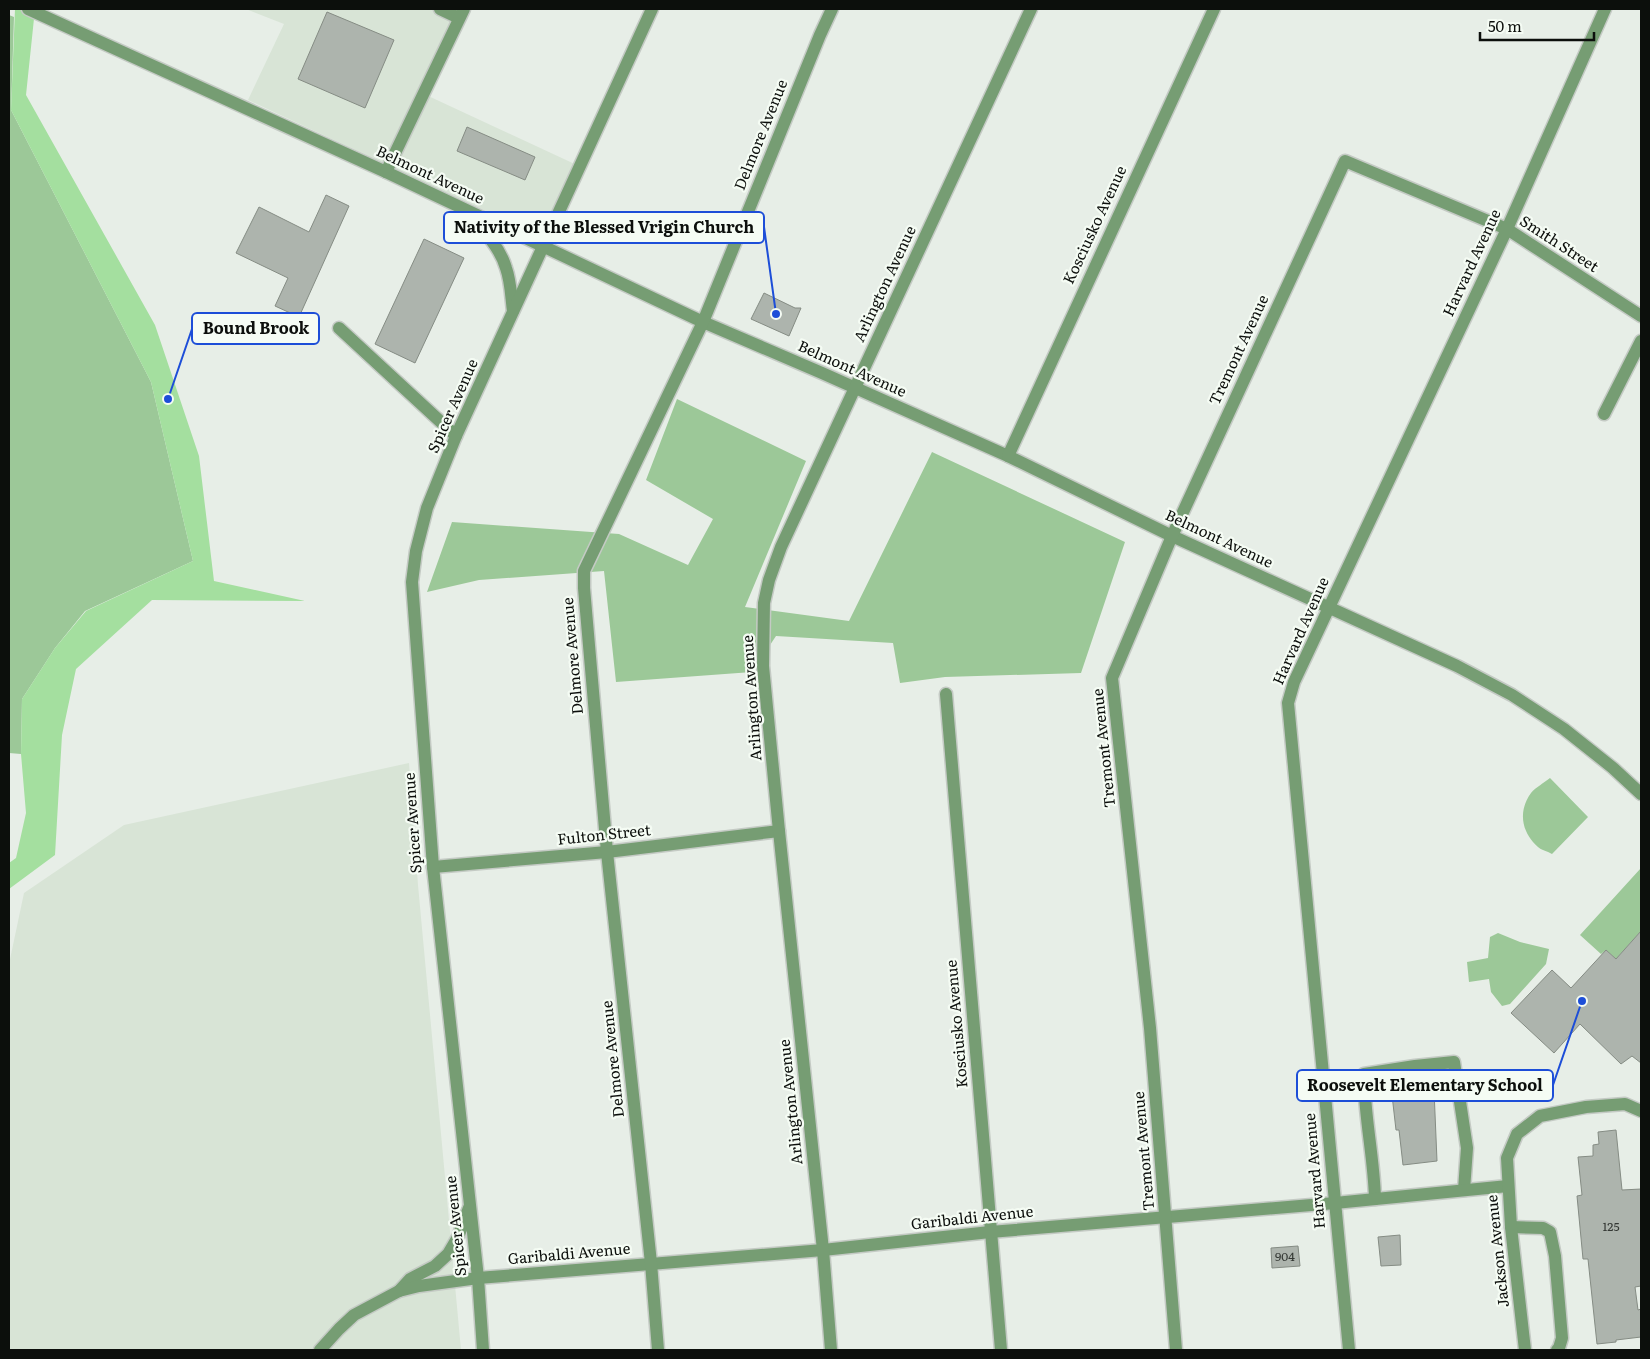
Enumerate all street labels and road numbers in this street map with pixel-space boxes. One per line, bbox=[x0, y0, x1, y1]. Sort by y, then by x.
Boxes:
street label: Delmore Avenue bbox=[727, 75, 792, 193]
street label: Belmont Avenue bbox=[373, 139, 489, 209]
street label: Kosciusko Avenue bbox=[1056, 161, 1131, 287]
street label: Harvard Avenue bbox=[1436, 205, 1506, 320]
street label: Smith Street bbox=[1516, 209, 1604, 277]
street label: Arlington Avenue bbox=[847, 221, 921, 345]
street label: Tremont Avenue bbox=[1202, 290, 1273, 408]
street label: Belmont Avenue bbox=[795, 333, 911, 402]
street label: Spicer Avenue bbox=[421, 354, 483, 456]
street label: Belmont Avenue bbox=[1162, 503, 1278, 573]
street label: Harvard Avenue bbox=[1266, 573, 1334, 688]
street label: Delmore Avenue bbox=[555, 596, 588, 716]
street label: Arlington Avenue bbox=[735, 634, 766, 762]
street label: Tremont Avenue bbox=[1085, 687, 1120, 809]
street label: Spicer Avenue bbox=[396, 772, 426, 874]
street label: Fulton Street bbox=[556, 817, 652, 850]
street label: Kosciusko Avenue bbox=[938, 959, 973, 1089]
street label: Delmore Avenue bbox=[594, 999, 629, 1119]
street label: Arlington Avenue bbox=[771, 1038, 808, 1166]
street label: Tremont Avenue bbox=[1126, 1090, 1159, 1212]
street label: Harvard Avenue bbox=[1297, 1112, 1330, 1230]
street label: Spicer Avenue bbox=[438, 1175, 471, 1278]
street label: Jackson Avenue bbox=[1479, 1193, 1514, 1309]
street label: Garibaldi Avenue bbox=[910, 1199, 1034, 1234]
street label: Garibaldi Avenue bbox=[507, 1236, 631, 1269]

